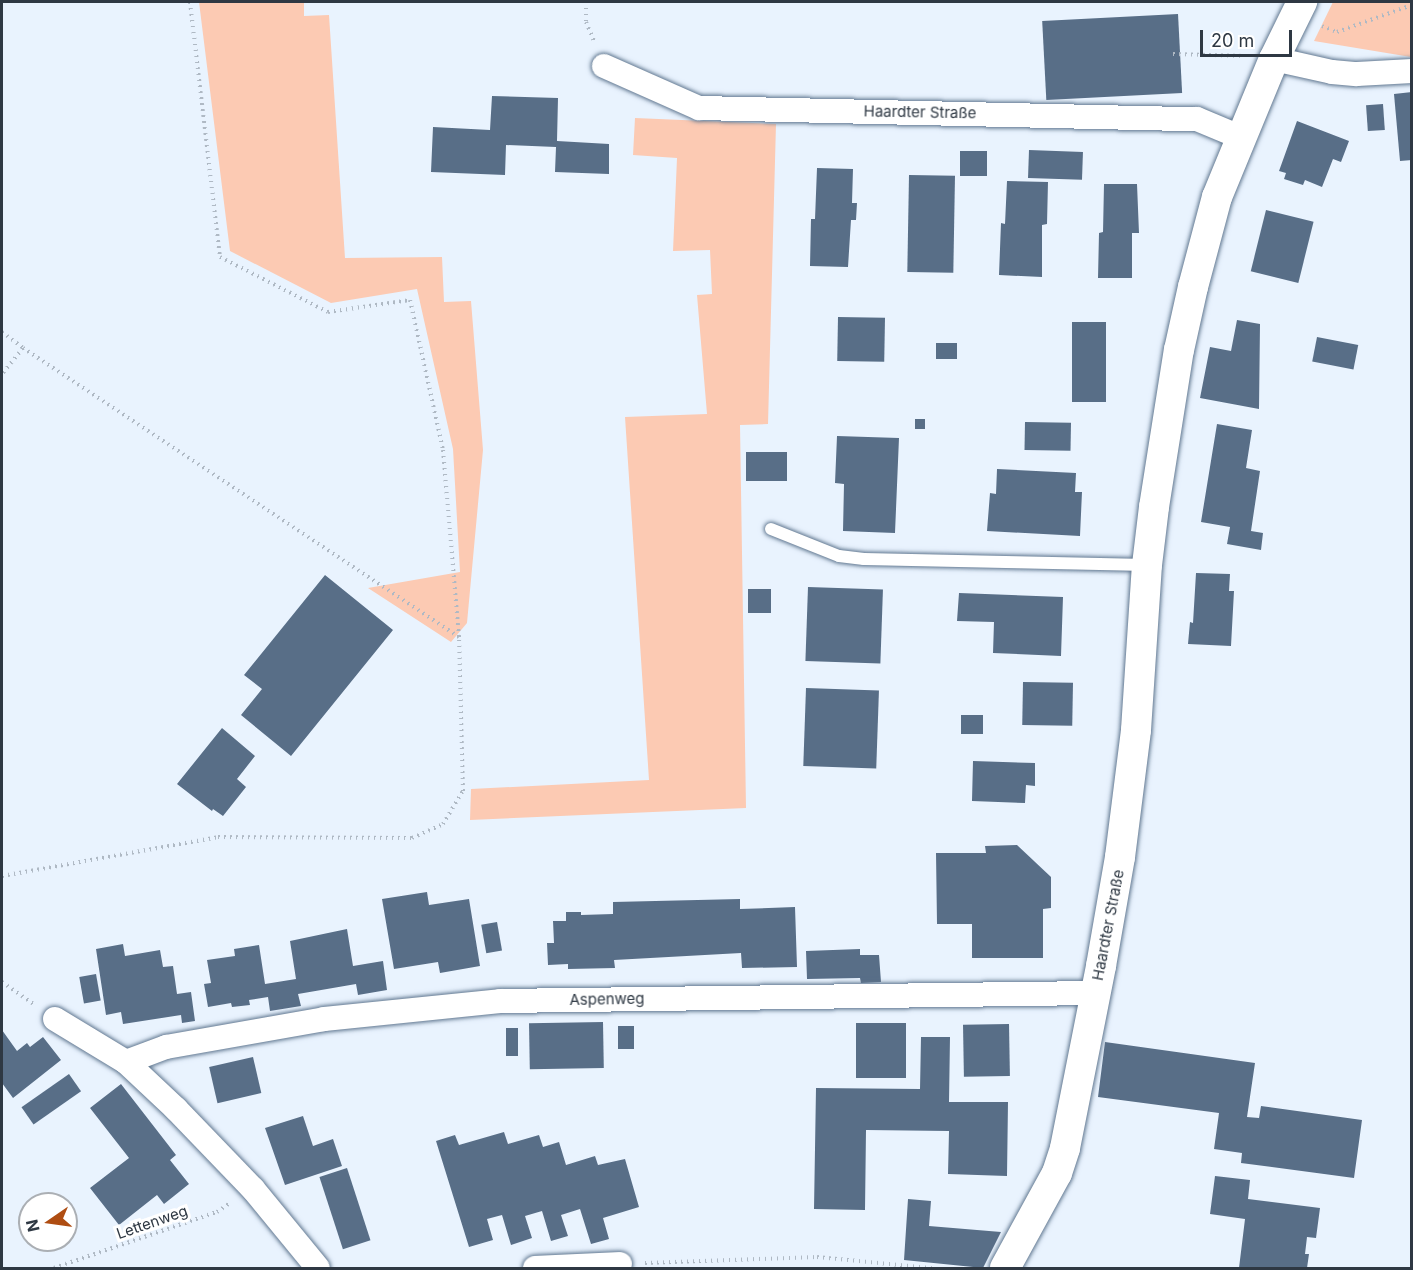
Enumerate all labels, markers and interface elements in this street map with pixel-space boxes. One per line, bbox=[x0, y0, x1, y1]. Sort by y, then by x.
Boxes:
scale bar bbox=[1203, 18, 1294, 56]
text: 20 m bbox=[1211, 30, 1254, 51]
street label: Haardter Straße bbox=[863, 102, 977, 122]
street label: Haardter Straße bbox=[1088, 868, 1128, 982]
street label: Aspenweg bbox=[569, 989, 645, 1009]
north arrow bbox=[18, 1192, 78, 1252]
street label: Lettenweg bbox=[114, 1201, 190, 1243]
text: N bbox=[21, 1217, 44, 1234]

